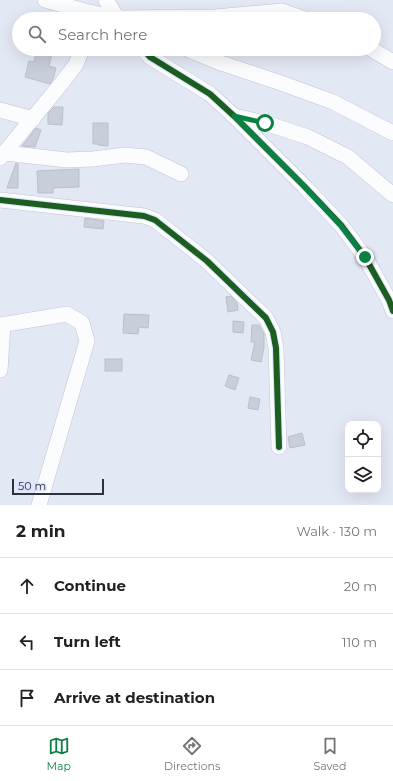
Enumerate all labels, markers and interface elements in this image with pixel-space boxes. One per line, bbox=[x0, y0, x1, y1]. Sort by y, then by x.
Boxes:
search box bbox=[12, 12, 381, 56]
icon: search bbox=[26, 23, 48, 45]
text: Search here bbox=[58, 25, 147, 44]
route start bbox=[256, 114, 274, 132]
route end bbox=[356, 248, 374, 266]
map controls bbox=[345, 421, 381, 493]
button: locate bbox=[345, 421, 381, 457]
button: layers bbox=[345, 457, 381, 493]
scale bar bbox=[12, 477, 104, 496]
text: 50 m bbox=[18, 479, 46, 493]
text: 2 min bbox=[16, 521, 66, 541]
text: Walk · 130 m bbox=[296, 523, 377, 539]
icon: ahead bbox=[16, 575, 38, 597]
text: Continue bbox=[54, 576, 126, 595]
text: 20 m bbox=[344, 578, 377, 594]
icon: left bbox=[16, 631, 38, 653]
text: Turn left bbox=[54, 632, 121, 651]
text: 110 m bbox=[342, 634, 377, 650]
icon: arrive bbox=[16, 687, 38, 709]
text: Arrive at destination bbox=[54, 688, 215, 707]
tab: Map bbox=[47, 735, 71, 773]
tab: Directions bbox=[164, 735, 220, 773]
tab: Saved bbox=[313, 735, 346, 773]

